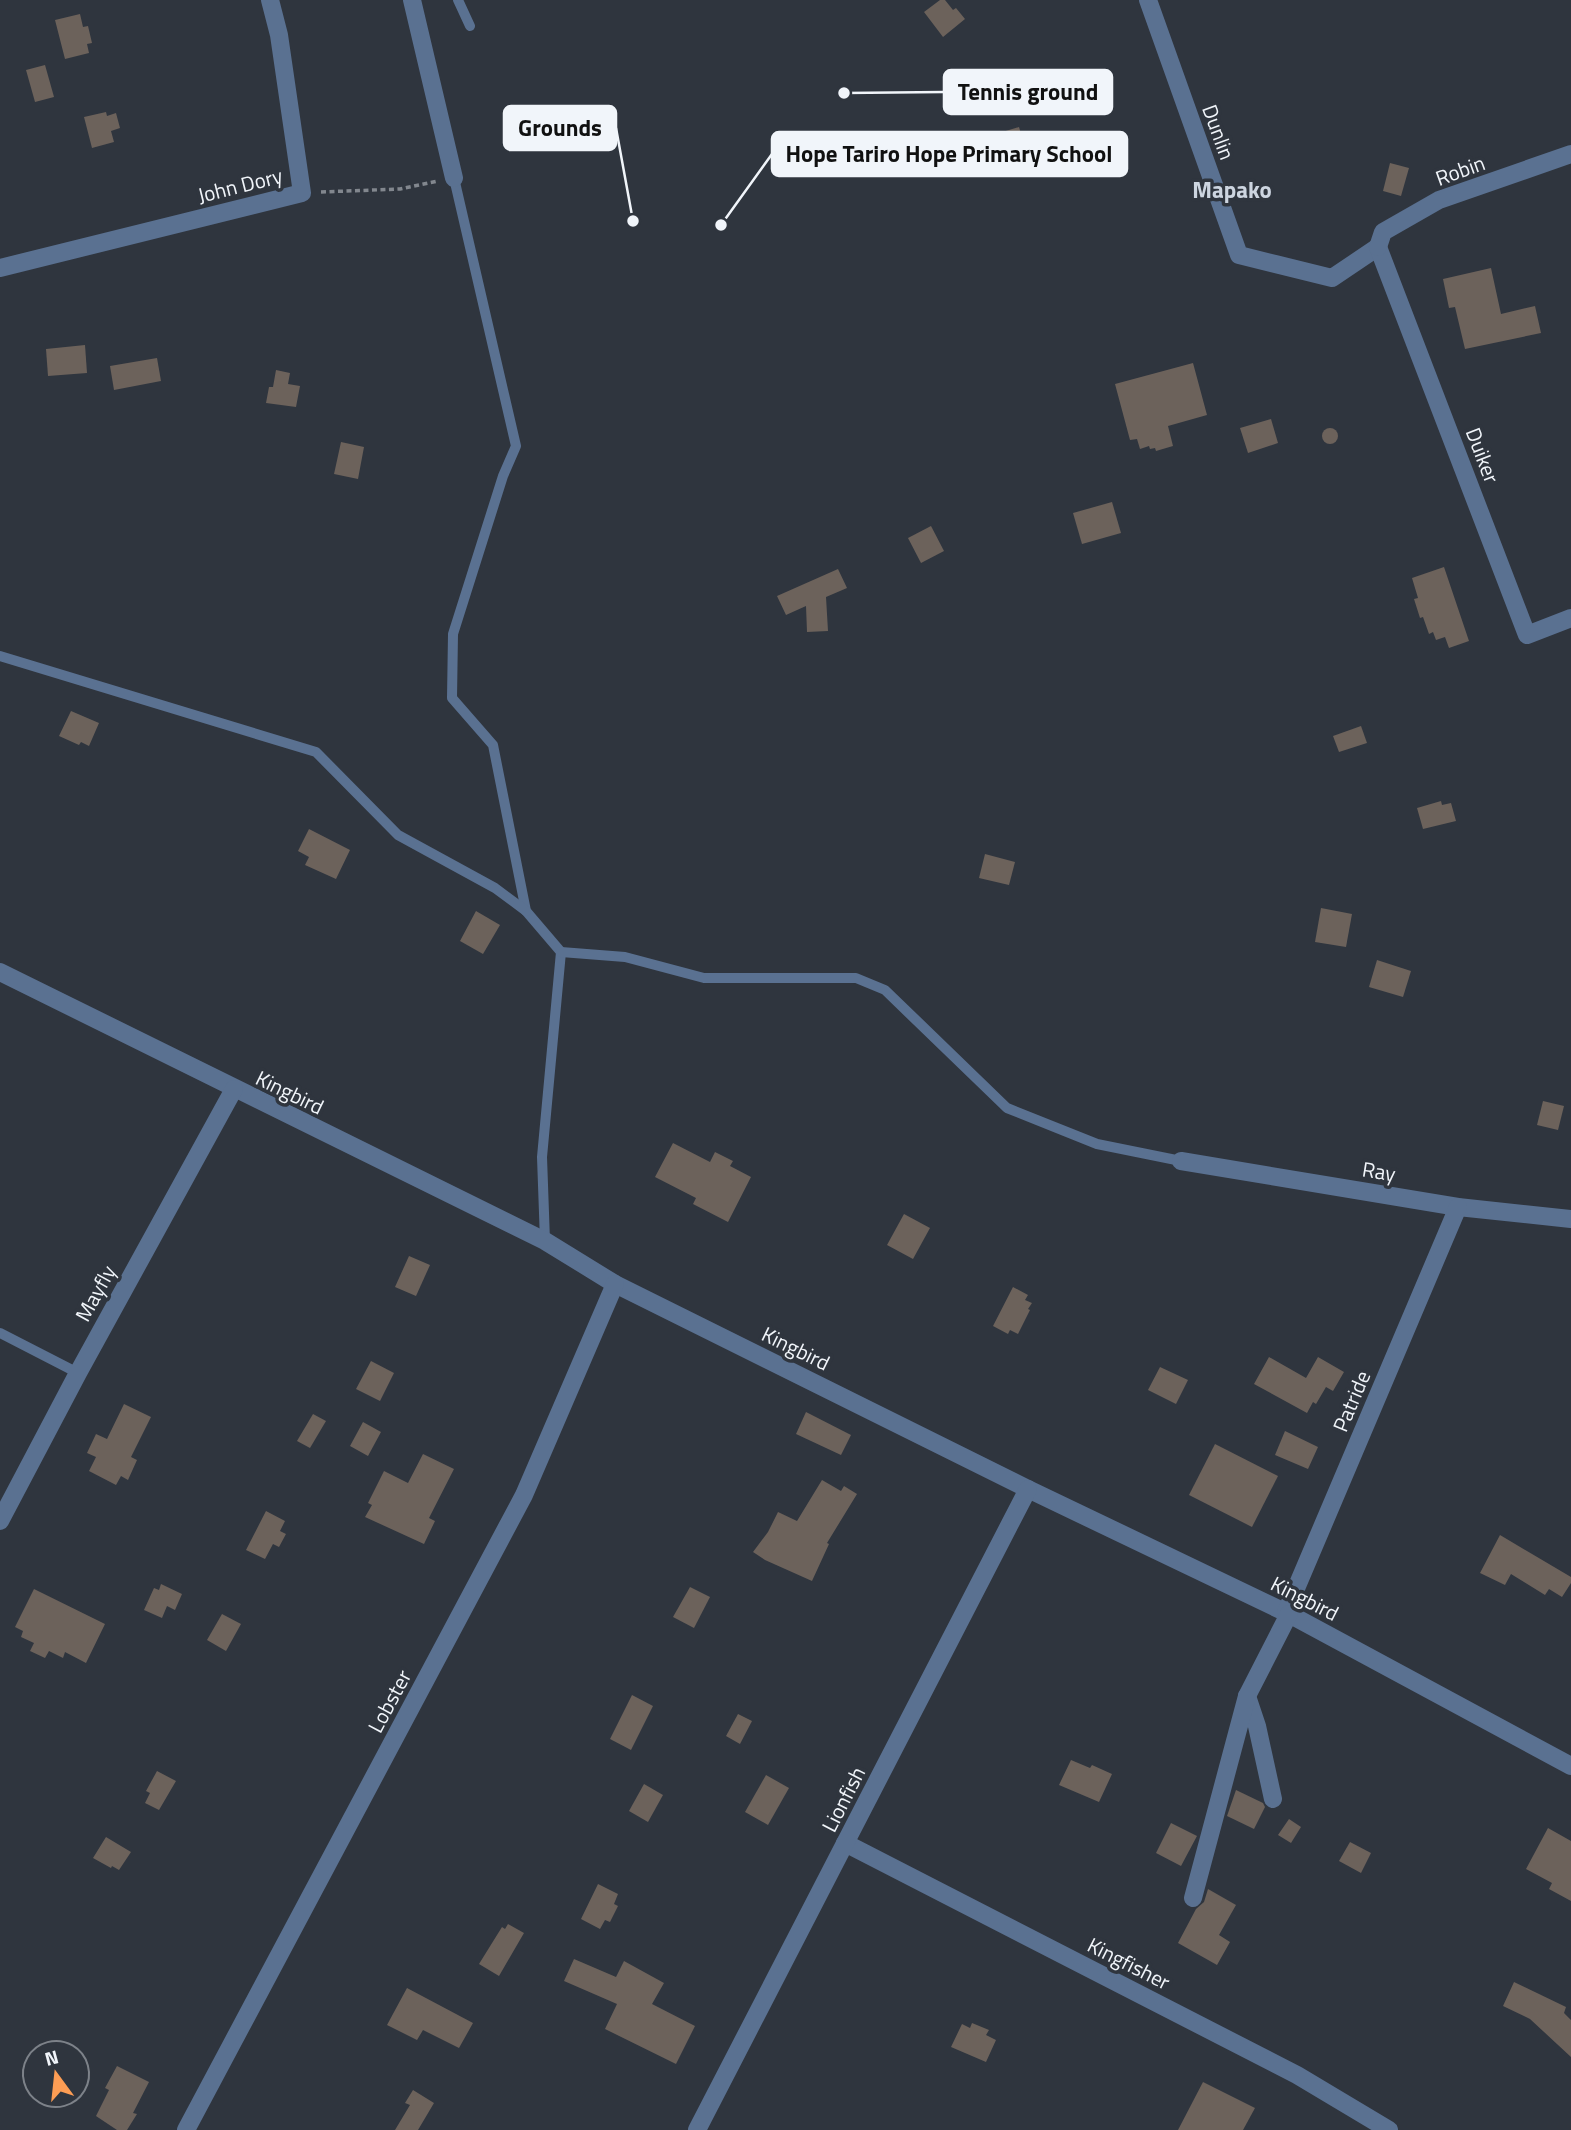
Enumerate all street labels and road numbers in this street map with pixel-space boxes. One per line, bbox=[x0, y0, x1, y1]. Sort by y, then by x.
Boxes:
street label: Dunlin bbox=[1194, 100, 1244, 164]
street label: Robin bbox=[1431, 146, 1489, 194]
street label: John Dory bbox=[194, 159, 286, 211]
street label: Duiker bbox=[1458, 423, 1508, 487]
street label: Kingbird bbox=[250, 1062, 330, 1122]
street label: Ray bbox=[1360, 1153, 1398, 1189]
street label: Mayfly bbox=[66, 1259, 124, 1327]
street label: Kingbird bbox=[756, 1318, 836, 1378]
street label: Patride bbox=[1324, 1365, 1378, 1437]
street label: Kingbird bbox=[1265, 1567, 1345, 1629]
street label: Lobster bbox=[359, 1664, 419, 1738]
street label: Lionfish bbox=[813, 1761, 873, 1837]
street label: Kingfisher bbox=[1082, 1929, 1176, 1997]

